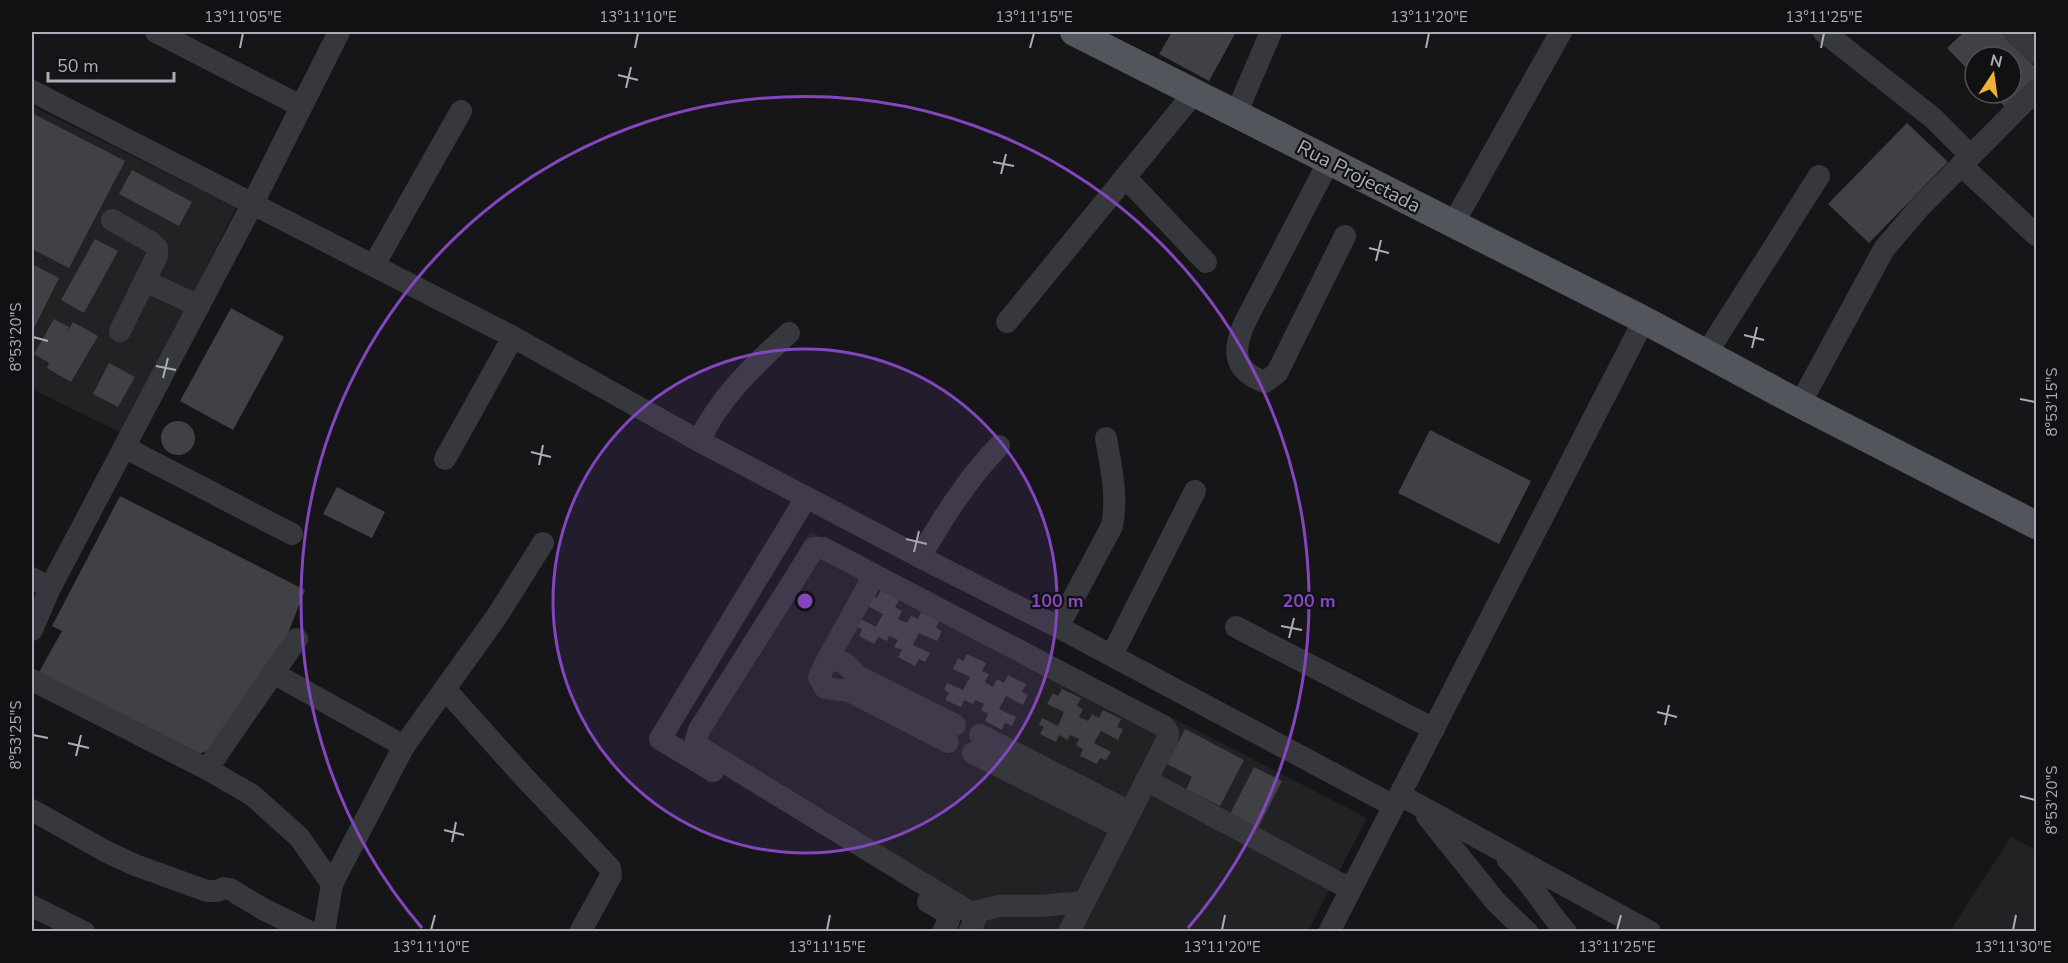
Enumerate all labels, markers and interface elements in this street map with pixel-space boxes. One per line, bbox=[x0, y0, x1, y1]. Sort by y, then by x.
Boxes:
text: 13°11'05"E bbox=[204, 7, 282, 27]
text: 13°11'10"E bbox=[599, 7, 677, 27]
text: 13°11'15"E bbox=[995, 7, 1073, 27]
text: 13°11'20"E bbox=[1390, 7, 1468, 27]
text: 13°11'25"E bbox=[1785, 7, 1863, 27]
scale bar bbox=[48, 45, 174, 83]
north arrow bbox=[1963, 45, 2023, 105]
text: N bbox=[1988, 49, 2004, 73]
text: 50 m bbox=[57, 54, 99, 78]
street label: Rua Projectada bbox=[1292, 134, 1425, 219]
text: 8°53'20"S bbox=[6, 303, 26, 371]
text: 8°53'15"S bbox=[2042, 368, 2062, 436]
text: 100 m bbox=[1030, 589, 1084, 613]
text: 200 m bbox=[1282, 589, 1336, 613]
centre of rings bbox=[795, 591, 815, 611]
text: 8°53'25"S bbox=[6, 701, 26, 769]
text: 8°53'20"S bbox=[2042, 766, 2062, 834]
text: 13°11'10"E bbox=[392, 937, 470, 957]
text: 13°11'15"E bbox=[788, 937, 866, 957]
text: 13°11'20"E bbox=[1183, 937, 1261, 957]
text: 13°11'25"E bbox=[1578, 937, 1656, 957]
text: 13°11'30"E bbox=[1974, 937, 2052, 957]

